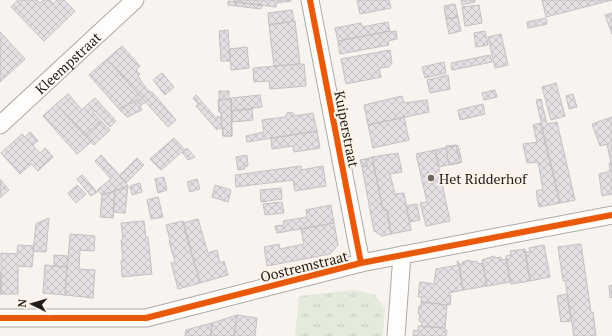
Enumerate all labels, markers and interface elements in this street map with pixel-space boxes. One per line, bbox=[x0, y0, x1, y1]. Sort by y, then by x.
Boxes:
street label: Kleempstraat bbox=[30, 27, 105, 98]
street label: Kuiperstraat bbox=[330, 89, 364, 170]
place label: Het Ridderhof bbox=[439, 169, 528, 188]
marker: Het Ridderhof bbox=[426, 173, 436, 183]
street label: Oostremstraat bbox=[258, 246, 351, 286]
north arrow bbox=[12, 284, 52, 324]
text: N bbox=[15, 298, 29, 308]

